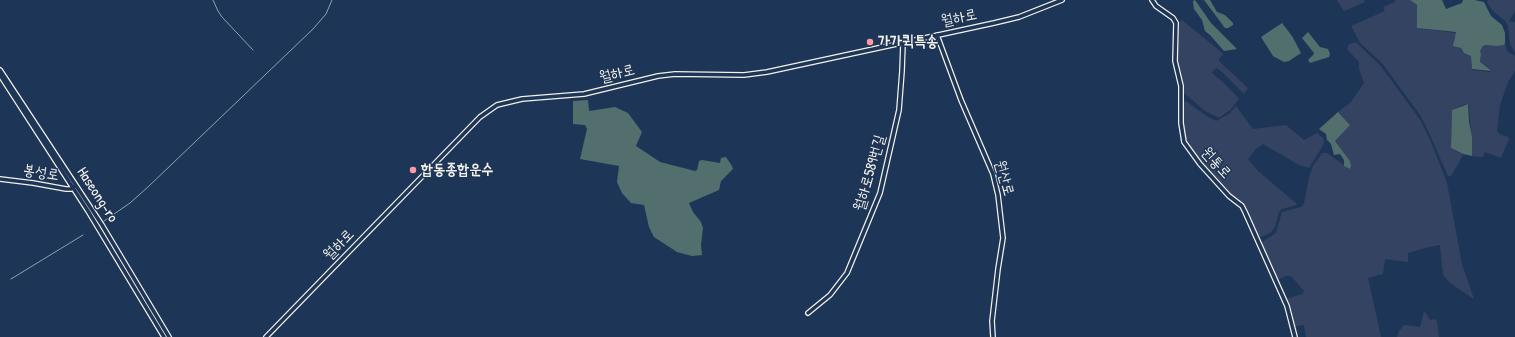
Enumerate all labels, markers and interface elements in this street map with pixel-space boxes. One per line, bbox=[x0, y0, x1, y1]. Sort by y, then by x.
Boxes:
street label: 월하로 bbox=[939, 5, 979, 31]
place label: 가가퀵특송 bbox=[878, 33, 938, 51]
marker: 가가퀵특송 bbox=[865, 37, 875, 47]
street label: 월하로 bbox=[597, 61, 637, 87]
street label: 월하로589번길 bbox=[851, 133, 889, 213]
street label: 원통로 bbox=[1197, 144, 1235, 182]
street label: 원산로 bbox=[990, 158, 1018, 198]
street label: 봉성로 bbox=[22, 161, 60, 185]
place label: 합동종합운수 bbox=[421, 161, 493, 179]
street label: Haseong-ro bbox=[73, 164, 121, 226]
marker: 합동종합운수 bbox=[408, 165, 418, 175]
street label: 월하로 bbox=[320, 226, 358, 264]

